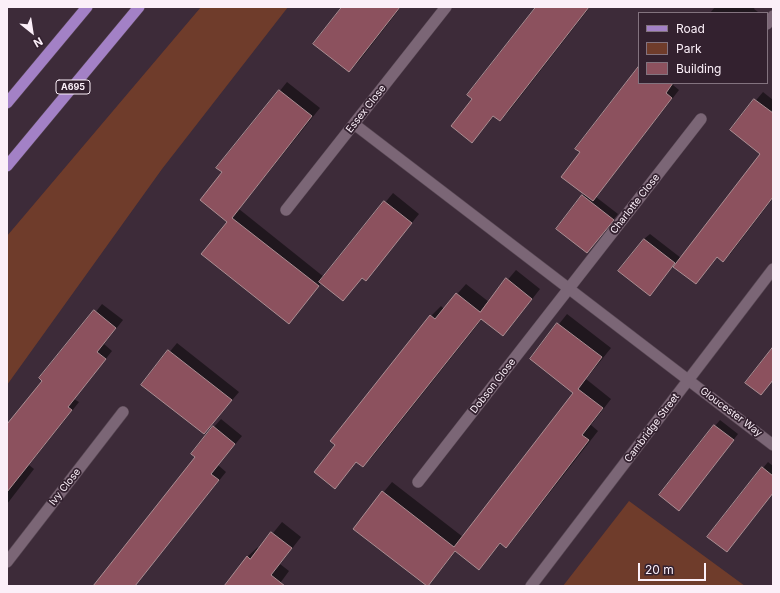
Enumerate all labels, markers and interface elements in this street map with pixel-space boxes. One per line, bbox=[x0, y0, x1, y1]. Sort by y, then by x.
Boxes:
north arrow bbox=[12, 12, 52, 52]
legend bbox=[638, 12, 768, 84]
text: Road bbox=[676, 21, 705, 36]
text: N bbox=[31, 34, 45, 51]
text: Park bbox=[676, 41, 702, 56]
text: Building bbox=[676, 61, 721, 76]
road number: A695 bbox=[56, 80, 90, 94]
street label: Essex Close bbox=[344, 83, 388, 135]
street label: Charlotte Close bbox=[608, 172, 662, 236]
street label: Dobson Close bbox=[468, 356, 518, 416]
street label: Gloucester Way bbox=[698, 385, 764, 439]
street label: Cambridge Street bbox=[622, 391, 682, 465]
street label: Ivy Close bbox=[47, 466, 83, 508]
scale bar bbox=[640, 555, 708, 581]
text: 20 m bbox=[645, 562, 674, 577]

